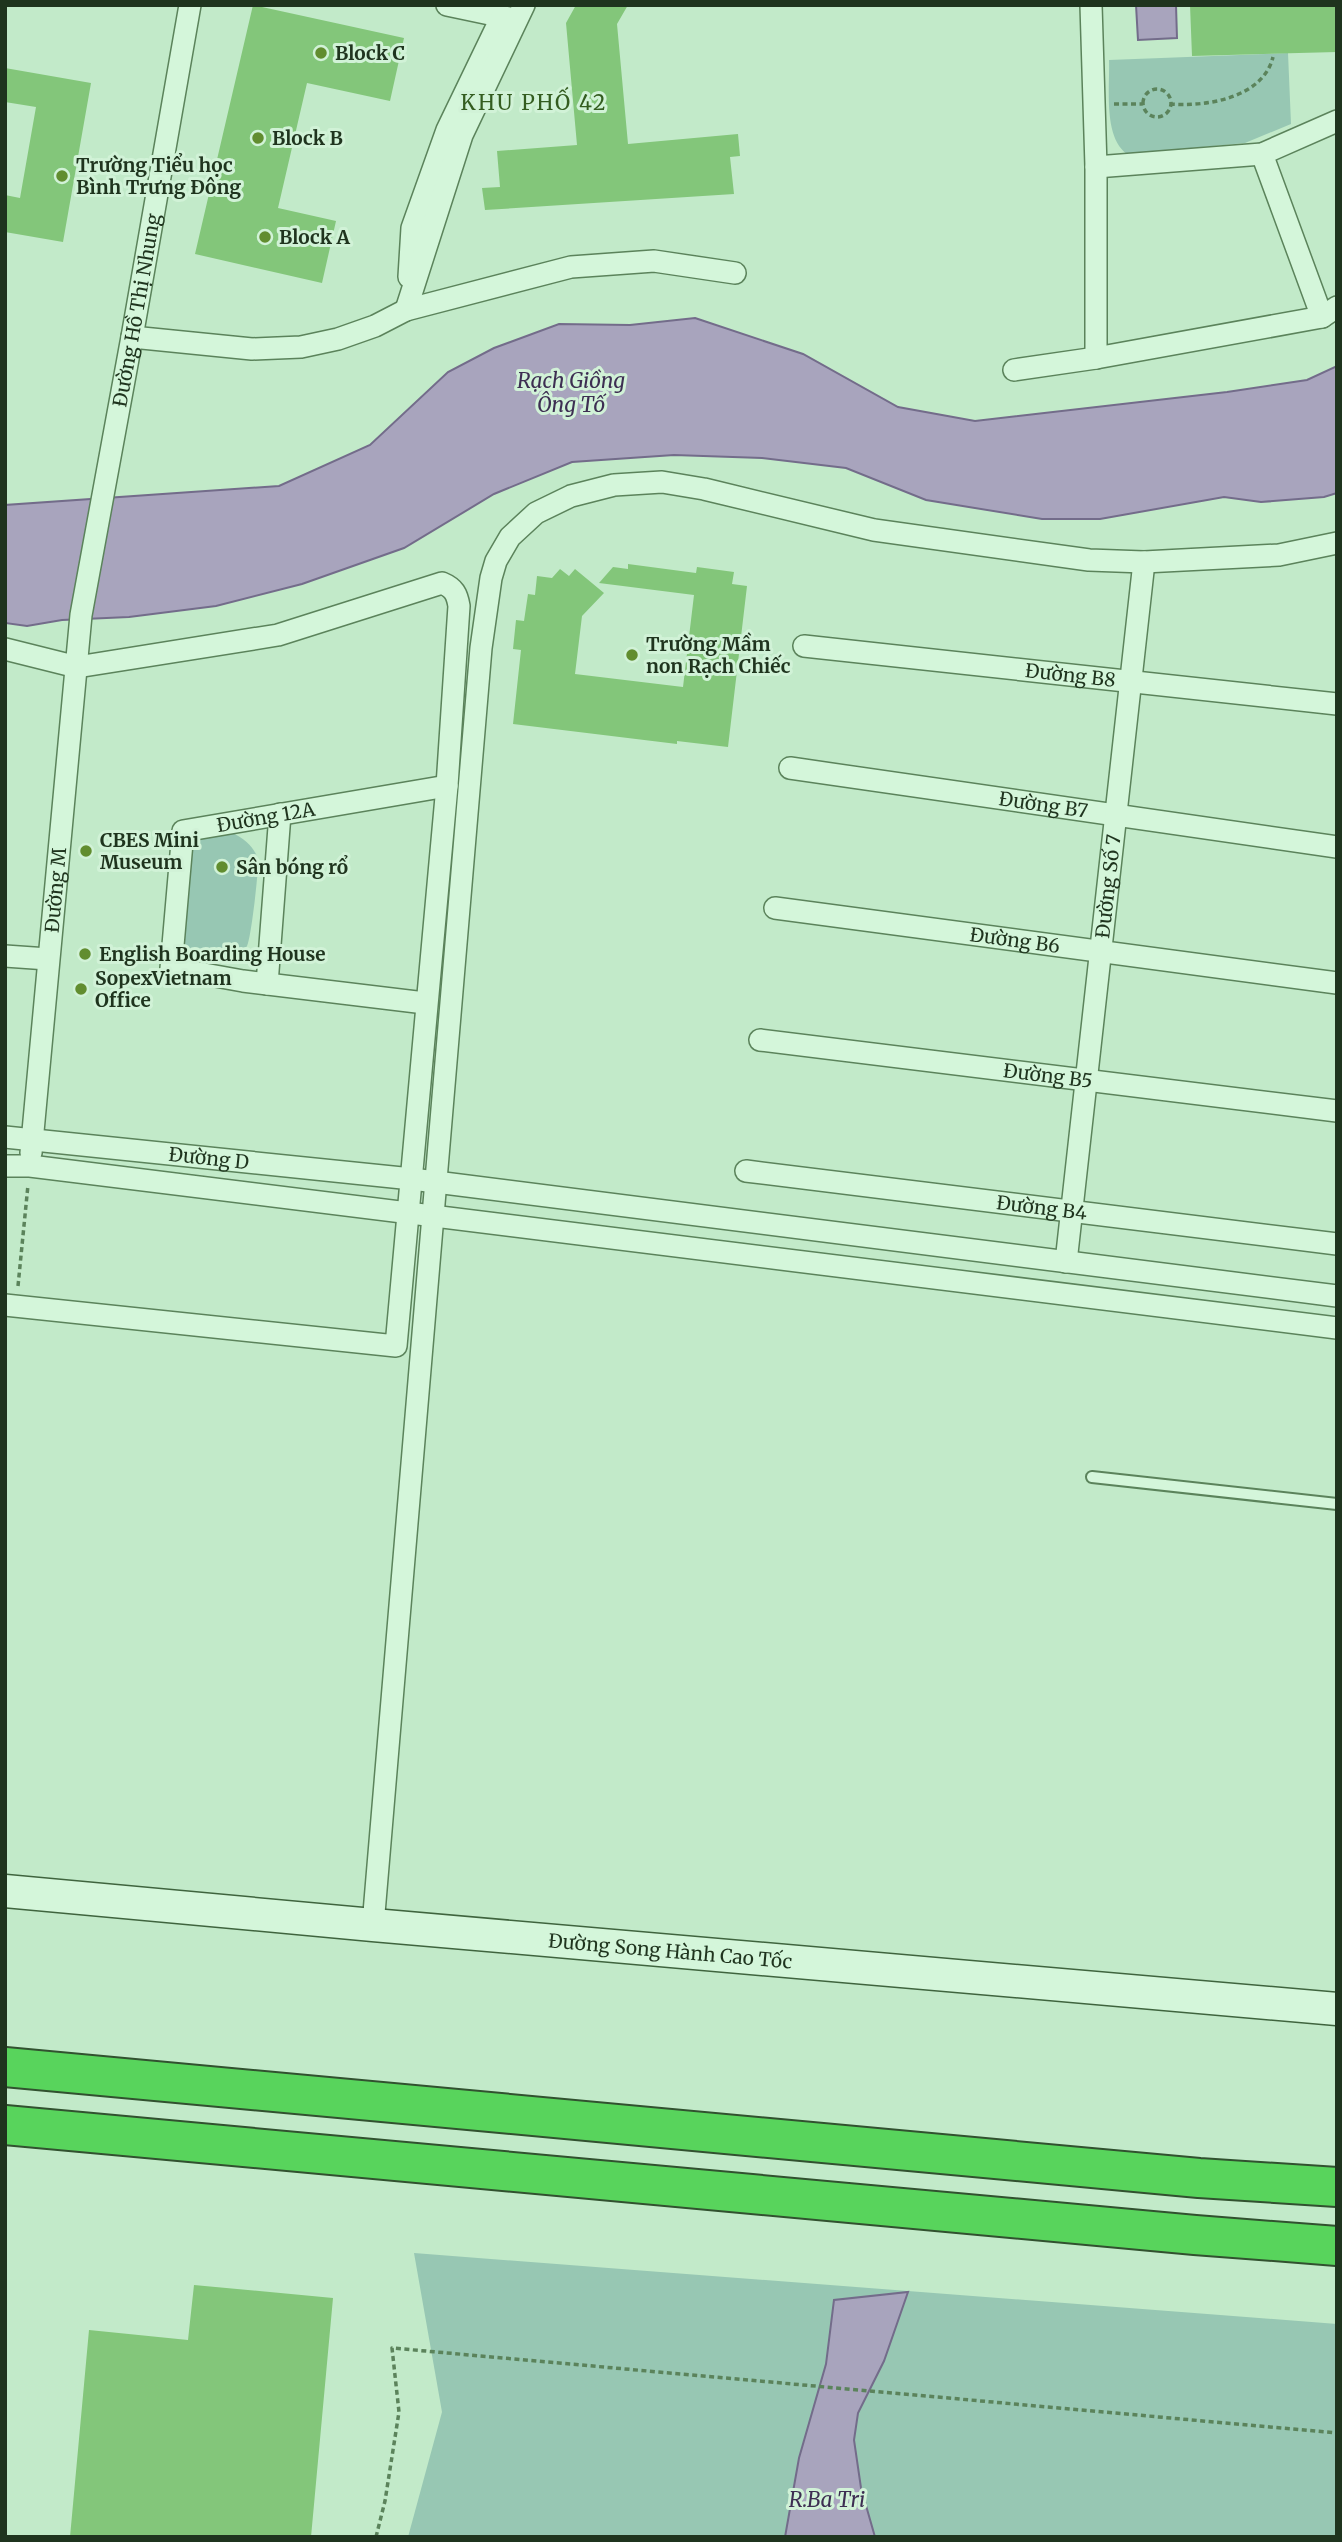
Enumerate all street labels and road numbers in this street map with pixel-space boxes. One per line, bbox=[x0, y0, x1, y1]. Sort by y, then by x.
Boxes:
street label: Đường Hồ Thị Nhung bbox=[107, 211, 165, 409]
street label: Đường B8 bbox=[1024, 658, 1117, 692]
street label: Đường B7 bbox=[997, 786, 1090, 823]
street label: Đường 12A bbox=[215, 797, 317, 837]
street label: Đường Số 7 bbox=[1090, 833, 1126, 939]
street label: Đường M bbox=[40, 846, 71, 934]
street label: Đường B6 bbox=[968, 922, 1061, 958]
street label: Đường B5 bbox=[1002, 1058, 1094, 1093]
street label: Đường D bbox=[168, 1142, 250, 1174]
street label: Đường B4 bbox=[995, 1190, 1089, 1225]
street label: Đường Song Hành Cao Tốc bbox=[547, 1928, 793, 1973]

